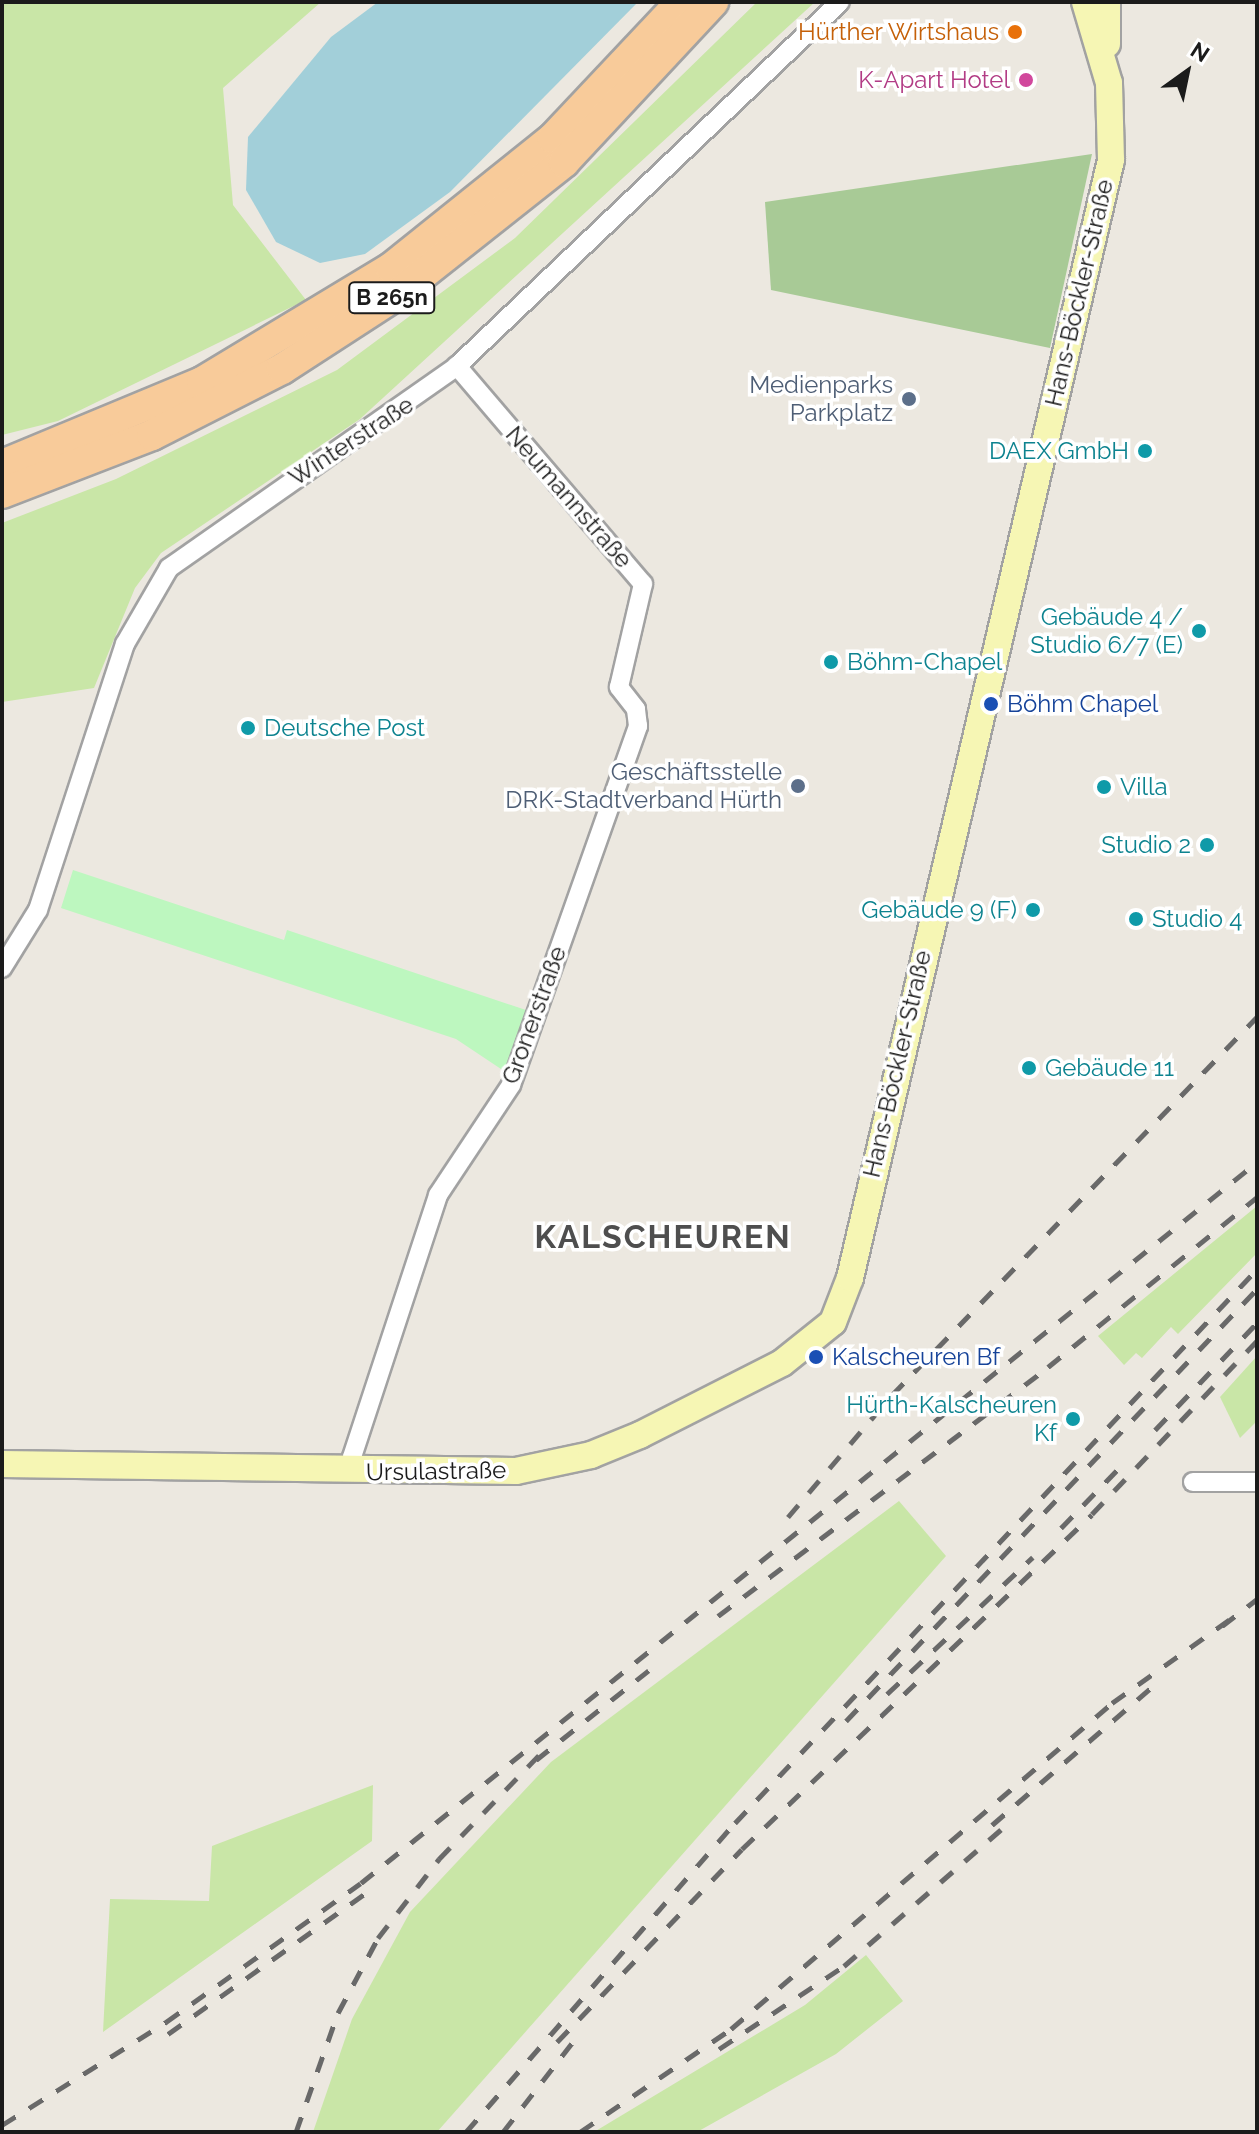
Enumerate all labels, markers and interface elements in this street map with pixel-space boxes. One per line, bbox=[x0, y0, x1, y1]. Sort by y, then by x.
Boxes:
place label: Hürther Wirtshaus bbox=[797, 18, 999, 46]
marker: Hürther Wirtshaus bbox=[1006, 23, 1024, 41]
north arrow bbox=[1147, 32, 1227, 112]
text: N bbox=[1186, 36, 1214, 67]
place label: K-Apart Hotel bbox=[858, 66, 1010, 94]
marker: K-Apart Hotel bbox=[1017, 71, 1035, 89]
street label: Hans-Böckler-Straße bbox=[1039, 177, 1119, 409]
road number: B 265n bbox=[348, 280, 436, 316]
place label: Medienparks Parkplatz bbox=[749, 371, 893, 427]
street label: Winterstraße bbox=[283, 390, 419, 492]
marker: Medienparks Parkplatz bbox=[900, 390, 918, 408]
street label: Neumannstraße bbox=[500, 420, 638, 574]
place label: DAEX GmbH bbox=[989, 437, 1129, 465]
marker: DAEX GmbH bbox=[1136, 442, 1154, 460]
place label: Gebäude 4 / Studio 6/7 (E) bbox=[1030, 603, 1183, 659]
marker: Gebäude 4 / Studio 6/7 (E) bbox=[1190, 622, 1208, 640]
place label: Böhm-Chapel bbox=[847, 648, 1002, 676]
marker: Böhm-Chapel bbox=[822, 653, 840, 671]
place label: Böhm Chapel bbox=[1007, 690, 1158, 718]
marker: Böhm Chapel bbox=[982, 695, 1000, 713]
place label: Deutsche Post bbox=[264, 714, 425, 742]
marker: Deutsche Post bbox=[239, 719, 257, 737]
place label: Geschäftsstelle DRK-Stadtverband Hürth bbox=[505, 758, 782, 814]
place label: Villa bbox=[1120, 773, 1168, 801]
marker: Geschäftsstelle DRK-Stadtverband Hürth bbox=[789, 777, 807, 795]
marker: Villa bbox=[1095, 778, 1113, 796]
place label: Studio 2 bbox=[1101, 831, 1191, 859]
marker: Studio 2 bbox=[1198, 836, 1216, 854]
place label: Gebäude 9 (F) bbox=[861, 896, 1017, 924]
marker: Gebäude 9 (F) bbox=[1024, 901, 1042, 919]
place label: Studio 4 bbox=[1152, 905, 1242, 933]
marker: Studio 4 bbox=[1127, 910, 1145, 928]
street label: Gronerstraße bbox=[496, 942, 572, 1088]
street label: Hans-Böckler-Straße bbox=[857, 948, 937, 1180]
place label: Gebäude 11 bbox=[1045, 1054, 1174, 1082]
marker: Gebäude 11 bbox=[1020, 1059, 1038, 1077]
district label: KALSCHEUREN bbox=[534, 1218, 792, 1256]
place label: Kalscheuren Bf bbox=[832, 1343, 1000, 1371]
marker: Kalscheuren Bf bbox=[807, 1348, 825, 1366]
place label: Hürth-Kalscheuren Kf bbox=[846, 1391, 1057, 1447]
marker: Hürth-Kalscheuren Kf bbox=[1064, 1410, 1082, 1428]
street label: Ursulastraße bbox=[366, 1455, 506, 1487]

